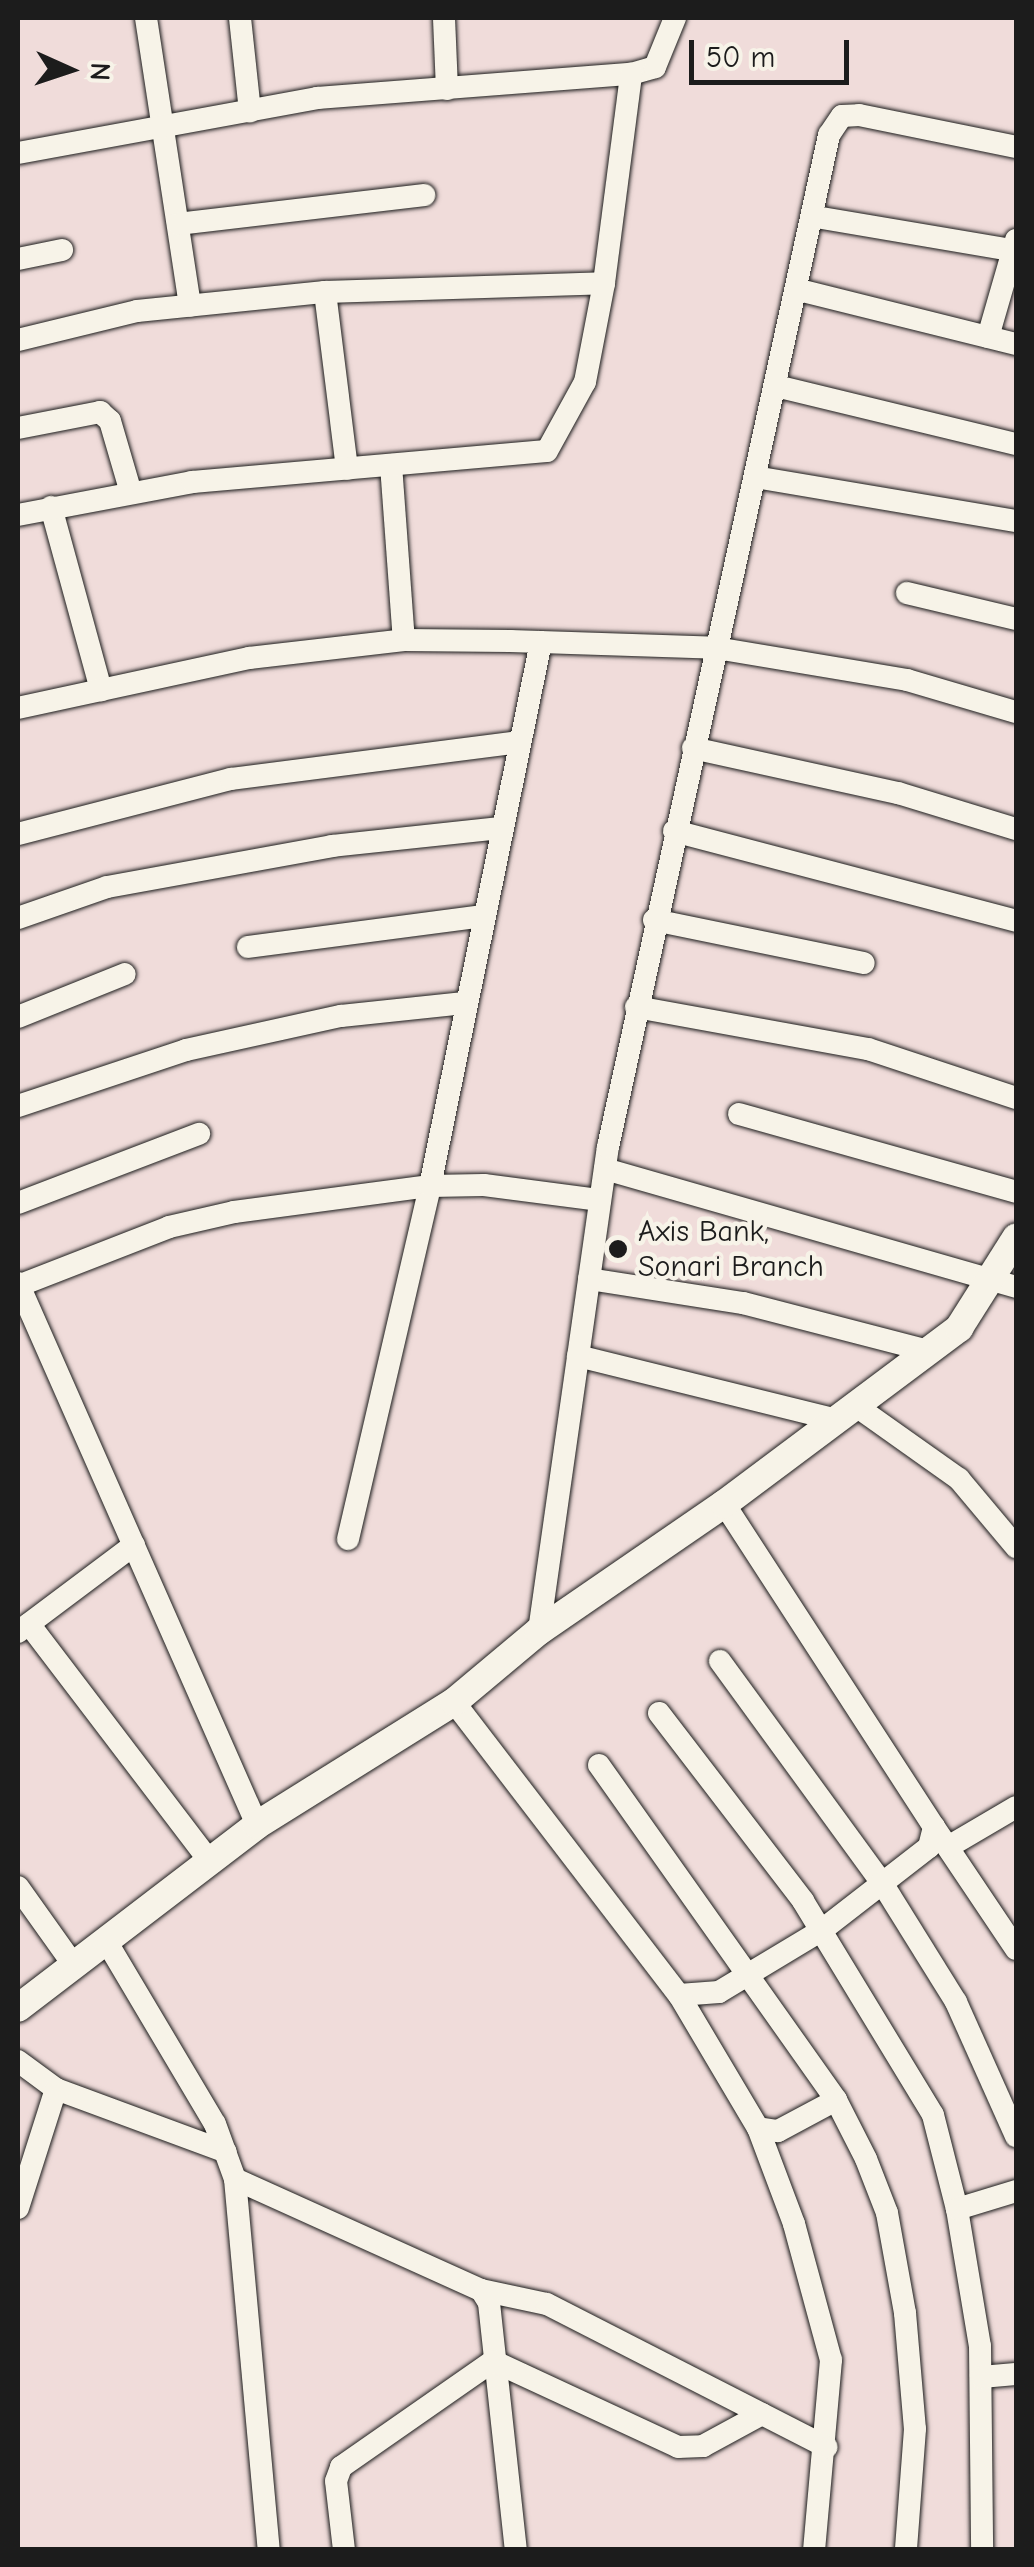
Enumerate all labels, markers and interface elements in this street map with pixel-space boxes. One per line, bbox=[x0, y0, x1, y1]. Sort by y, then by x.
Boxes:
north arrow bbox=[20, 20, 120, 120]
scale bar bbox=[694, 20, 854, 82]
text: 50 m bbox=[706, 40, 775, 75]
text: N bbox=[84, 62, 116, 82]
place label: Axis Bank, Sonari Branch bbox=[638, 1214, 824, 1284]
marker: Axis Bank, Sonari Branch bbox=[607, 1238, 629, 1260]

